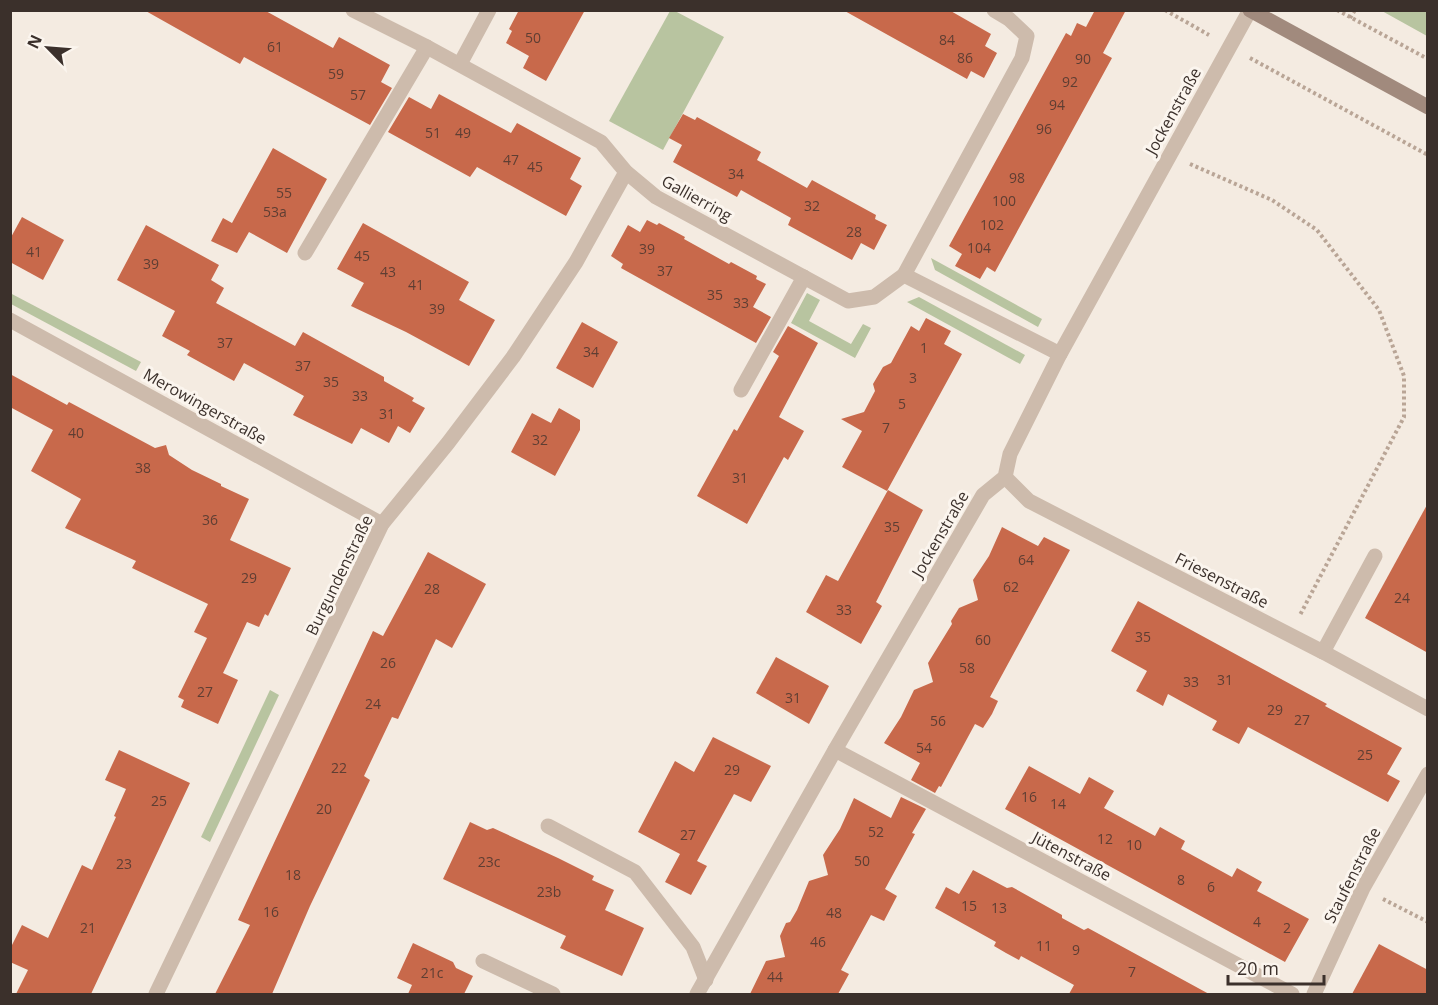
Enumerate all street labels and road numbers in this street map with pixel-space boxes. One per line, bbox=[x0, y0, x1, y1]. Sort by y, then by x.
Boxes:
street label: Jockenstraße bbox=[1139, 63, 1206, 160]
street label: Gallierring bbox=[658, 170, 736, 226]
street label: Merowingerstraße bbox=[139, 363, 271, 449]
street label: Jockenstraße bbox=[905, 487, 974, 583]
street label: Burgundenstraße bbox=[300, 511, 378, 639]
street label: Friesenstraße bbox=[1172, 547, 1272, 613]
street label: Staufenstraße bbox=[1318, 823, 1386, 927]
street label: Jütenstraße bbox=[1027, 825, 1115, 886]

